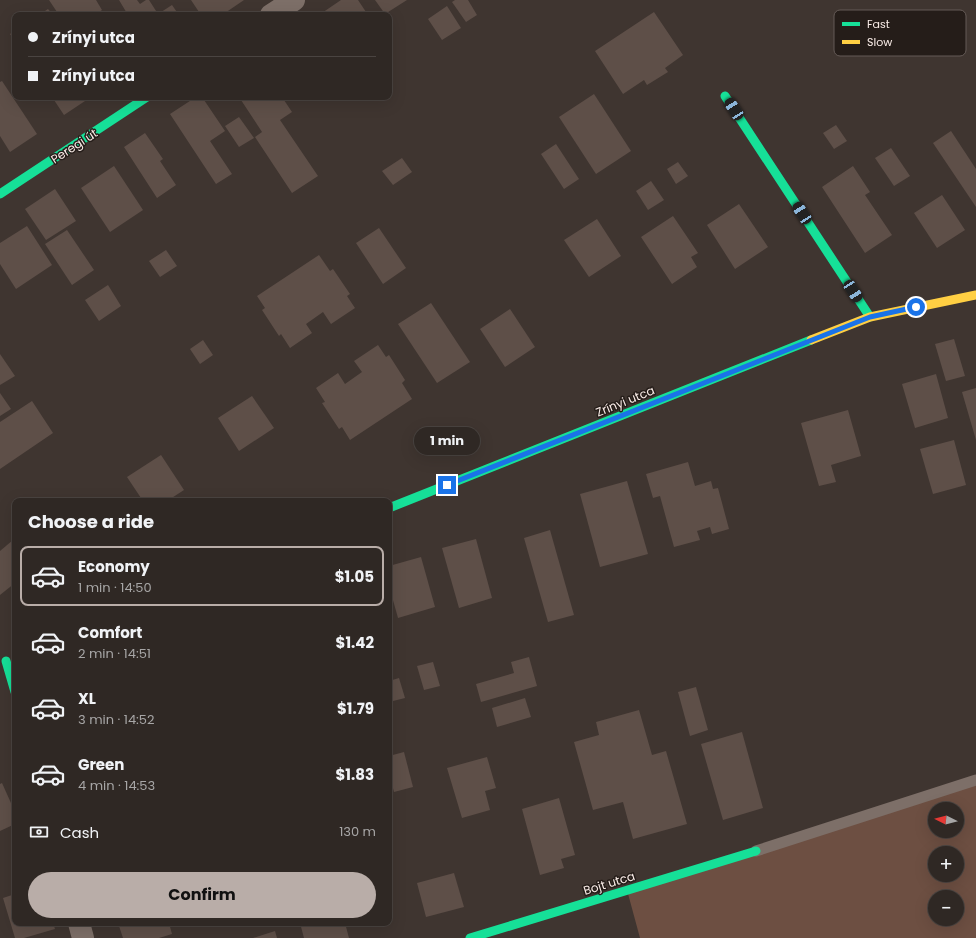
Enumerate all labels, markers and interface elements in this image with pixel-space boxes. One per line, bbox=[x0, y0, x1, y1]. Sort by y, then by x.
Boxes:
legend bbox=[834, 10, 966, 56]
text: Fast bbox=[867, 16, 890, 32]
text: Zrínyi utca bbox=[52, 27, 135, 48]
text: Slow bbox=[867, 34, 892, 50]
text: Zrínyi utca bbox=[52, 65, 135, 86]
car bbox=[722, 96, 746, 122]
street label: Peregi út bbox=[47, 125, 101, 167]
car bbox=[790, 200, 814, 226]
car bbox=[841, 278, 865, 304]
route start bbox=[907, 298, 925, 316]
street label: Zrínyi utca bbox=[593, 382, 657, 420]
callout: 1 min bbox=[414, 427, 480, 455]
text: 1 min bbox=[430, 431, 464, 450]
route end bbox=[438, 476, 456, 494]
text: Choose a ride bbox=[28, 509, 154, 534]
text: Economy bbox=[78, 556, 150, 577]
icon: car bbox=[30, 558, 66, 594]
text: $1.05 bbox=[335, 566, 374, 587]
text: 1 min · 14:50 bbox=[78, 578, 152, 597]
text: Comfort bbox=[78, 622, 142, 643]
icon: car bbox=[30, 624, 66, 660]
text: $1.42 bbox=[336, 632, 374, 653]
text: 2 min · 14:51 bbox=[78, 644, 151, 663]
text: XL bbox=[78, 688, 96, 709]
icon: car bbox=[30, 690, 66, 726]
text: $1.79 bbox=[337, 698, 374, 719]
text: 3 min · 14:52 bbox=[78, 710, 154, 729]
text: Green bbox=[78, 754, 124, 775]
icon: car bbox=[30, 756, 66, 792]
text: $1.83 bbox=[335, 764, 374, 785]
text: 4 min · 14:53 bbox=[78, 776, 155, 795]
north arrow bbox=[928, 802, 964, 838]
map controls bbox=[928, 802, 964, 926]
icon: cash bbox=[28, 821, 50, 843]
text: Cash bbox=[60, 822, 99, 843]
text: 130 m bbox=[339, 822, 376, 841]
button: + bbox=[928, 846, 964, 882]
street label: Bojt utca bbox=[581, 867, 637, 899]
button: Confirm bbox=[28, 872, 376, 918]
button: − bbox=[928, 890, 964, 926]

